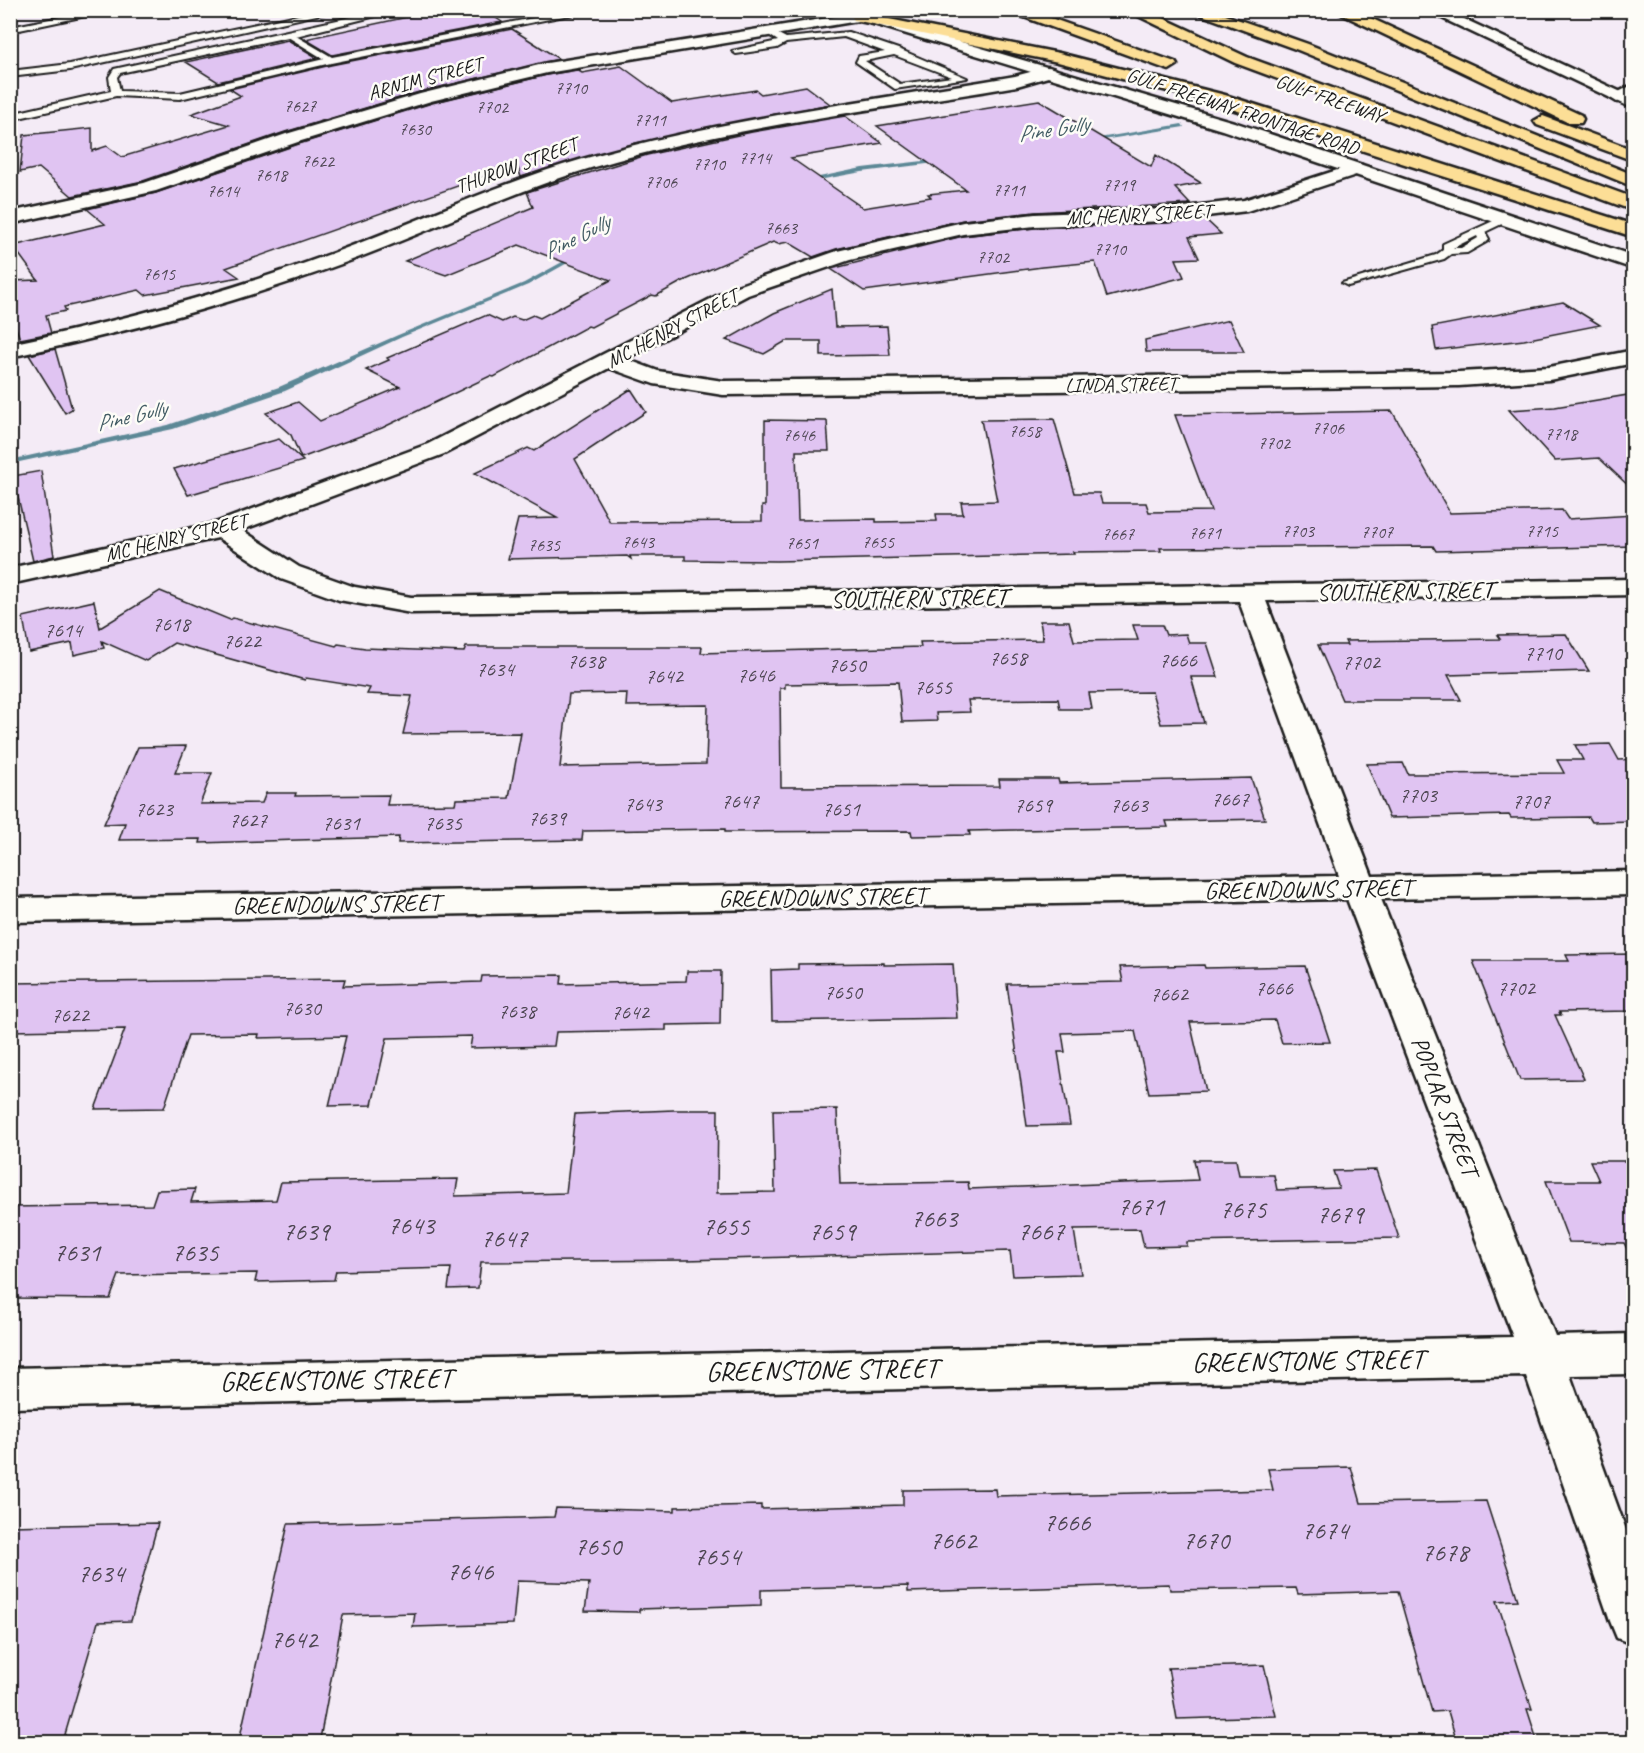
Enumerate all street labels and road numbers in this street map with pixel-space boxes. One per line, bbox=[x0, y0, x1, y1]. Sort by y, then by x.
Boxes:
street label: ARNIM STREET bbox=[365, 50, 489, 106]
street label: GULF FREEWAY FRONTAGE ROAD bbox=[1124, 62, 1363, 161]
street label: GULF FREEWAY bbox=[1273, 68, 1391, 130]
street label: THUROW STREET bbox=[452, 130, 585, 199]
street label: MC HENRY STREET bbox=[1066, 198, 1216, 231]
street label: MC HENRY STREET bbox=[602, 281, 746, 374]
street label: LINDA STREET bbox=[1065, 371, 1181, 398]
street label: MC HENRY STREET bbox=[102, 507, 253, 567]
street label: SOUTHERN STREET bbox=[1316, 574, 1500, 608]
street label: SOUTHERN STREET bbox=[830, 581, 1014, 615]
street label: GREENDOWNS STREET bbox=[1204, 872, 1418, 906]
street label: GREENDOWNS STREET bbox=[718, 880, 932, 914]
street label: GREENDOWNS STREET bbox=[232, 887, 446, 921]
street label: POPLAR STREET bbox=[1405, 1032, 1487, 1185]
street label: GREENSTONE STREET bbox=[1192, 1341, 1431, 1380]
street label: GREENSTONE STREET bbox=[706, 1350, 945, 1389]
street label: GREENSTONE STREET bbox=[220, 1360, 459, 1399]

